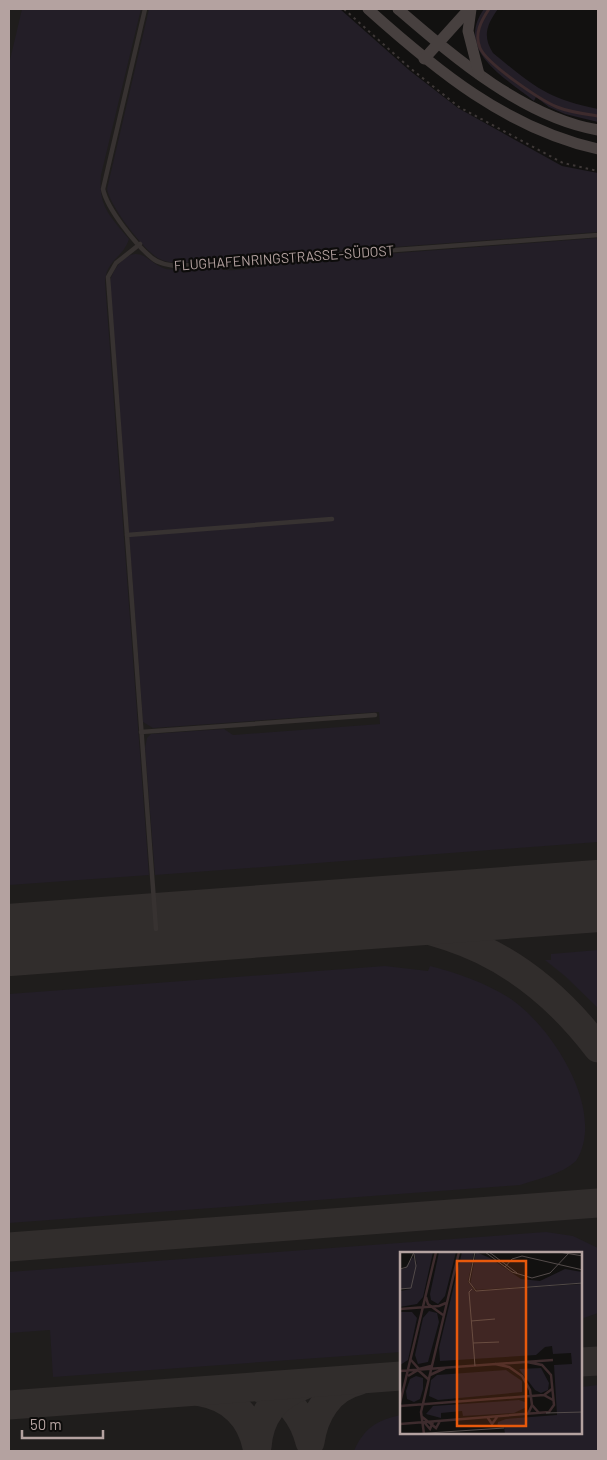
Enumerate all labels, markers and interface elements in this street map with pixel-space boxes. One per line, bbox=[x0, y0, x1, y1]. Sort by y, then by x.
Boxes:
street label: FLUGHAFENRINGSTRASSE-SÜDOST bbox=[173, 241, 395, 274]
inset map bbox=[400, 1252, 582, 1435]
scale bar bbox=[22, 1408, 104, 1440]
text: 50 m bbox=[30, 1415, 62, 1433]

